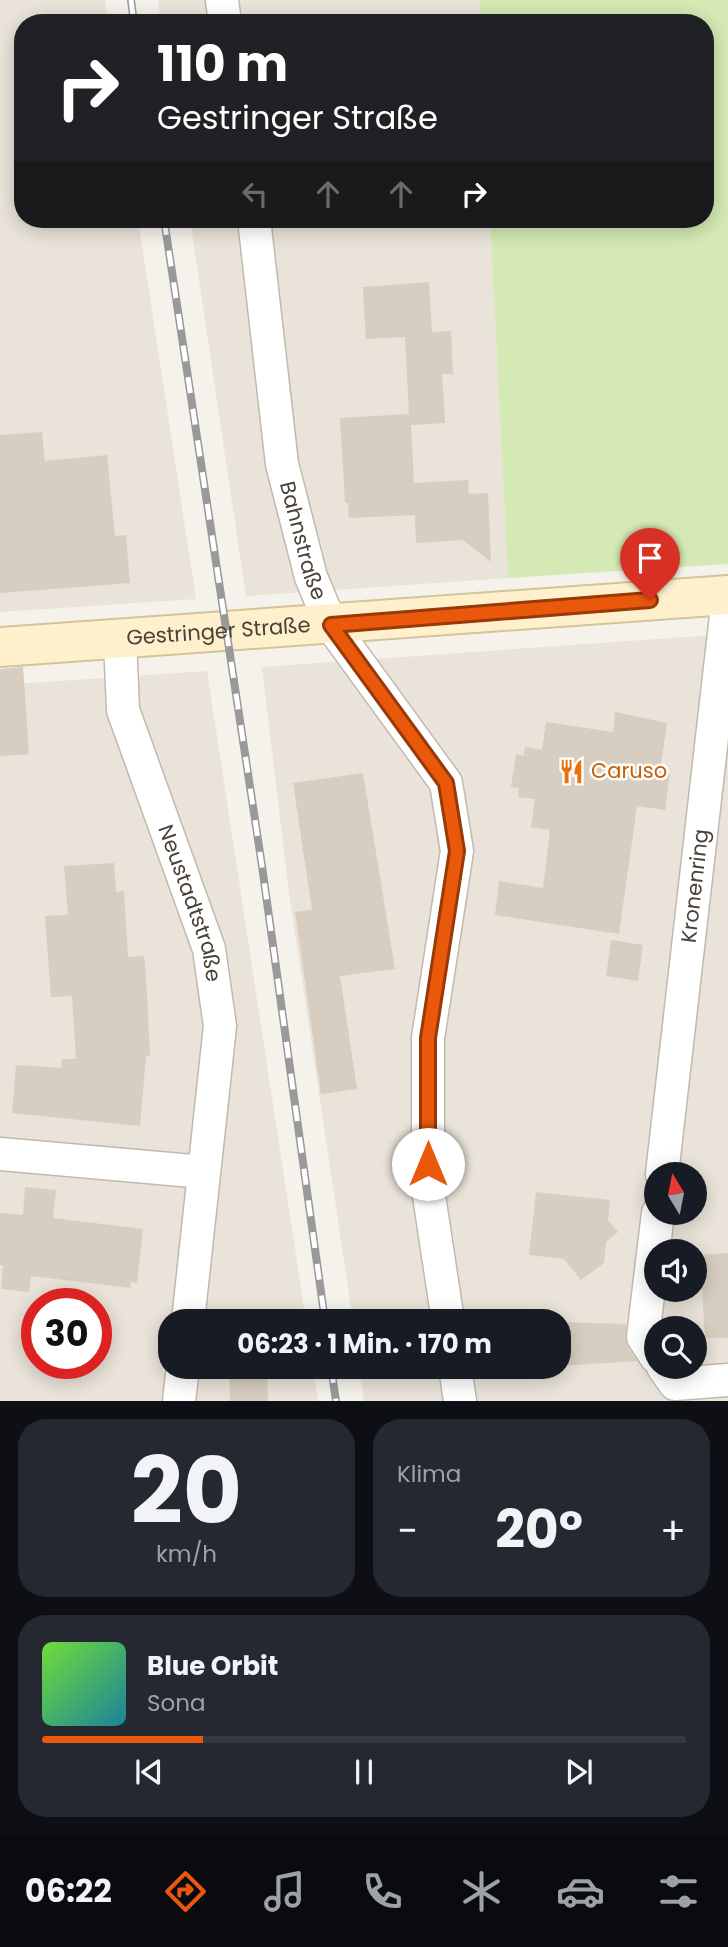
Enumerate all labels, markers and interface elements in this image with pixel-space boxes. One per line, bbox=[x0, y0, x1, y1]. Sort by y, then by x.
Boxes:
text: 110 m bbox=[157, 30, 288, 98]
icon: right bbox=[42, 42, 133, 133]
text: Gestringer Straße bbox=[157, 95, 438, 140]
icon: left bbox=[236, 175, 274, 213]
icon: ahead bbox=[309, 175, 347, 213]
icon: ahead bbox=[382, 175, 420, 213]
icon: right bbox=[455, 175, 493, 213]
street label: Bahnstraße bbox=[273, 478, 334, 604]
pin bbox=[620, 528, 680, 600]
icon: arrive bbox=[631, 539, 669, 577]
street label: Gestringer Straße bbox=[125, 610, 311, 652]
place label: Caruso bbox=[591, 756, 667, 785]
restaurant icon: Caruso bbox=[557, 757, 585, 785]
street label: Neustadtstraße bbox=[151, 821, 229, 984]
street label: Kronenring bbox=[674, 827, 715, 944]
position arrow bbox=[391, 1127, 465, 1201]
north arrow bbox=[644, 1162, 707, 1225]
map controls bbox=[644, 1162, 707, 1379]
button: sound bbox=[644, 1239, 707, 1302]
speed limit sign: 30 bbox=[21, 1288, 112, 1379]
button: search bbox=[644, 1316, 707, 1379]
text: 06:23 · 1 Min. · 170 m bbox=[237, 1326, 492, 1362]
text: 20 bbox=[131, 1427, 242, 1555]
text: Klima bbox=[397, 1458, 461, 1490]
text: 20° bbox=[495, 1493, 583, 1566]
text: − bbox=[397, 1504, 418, 1557]
text: + bbox=[660, 1504, 686, 1557]
text: km/h bbox=[156, 1538, 217, 1570]
text: Blue Orbit bbox=[147, 1648, 278, 1684]
text: Sona bbox=[147, 1687, 206, 1719]
icon: previous bbox=[130, 1753, 168, 1791]
icon: pause bbox=[345, 1753, 383, 1791]
icon: next bbox=[560, 1753, 598, 1791]
icon: directions bbox=[161, 1867, 210, 1916]
icon: music bbox=[260, 1867, 309, 1916]
icon: phone bbox=[358, 1867, 407, 1916]
icon: climate bbox=[457, 1867, 506, 1916]
icon: car bbox=[556, 1867, 605, 1916]
icon: filters bbox=[654, 1867, 703, 1916]
text: 06:22 bbox=[25, 1868, 112, 1913]

